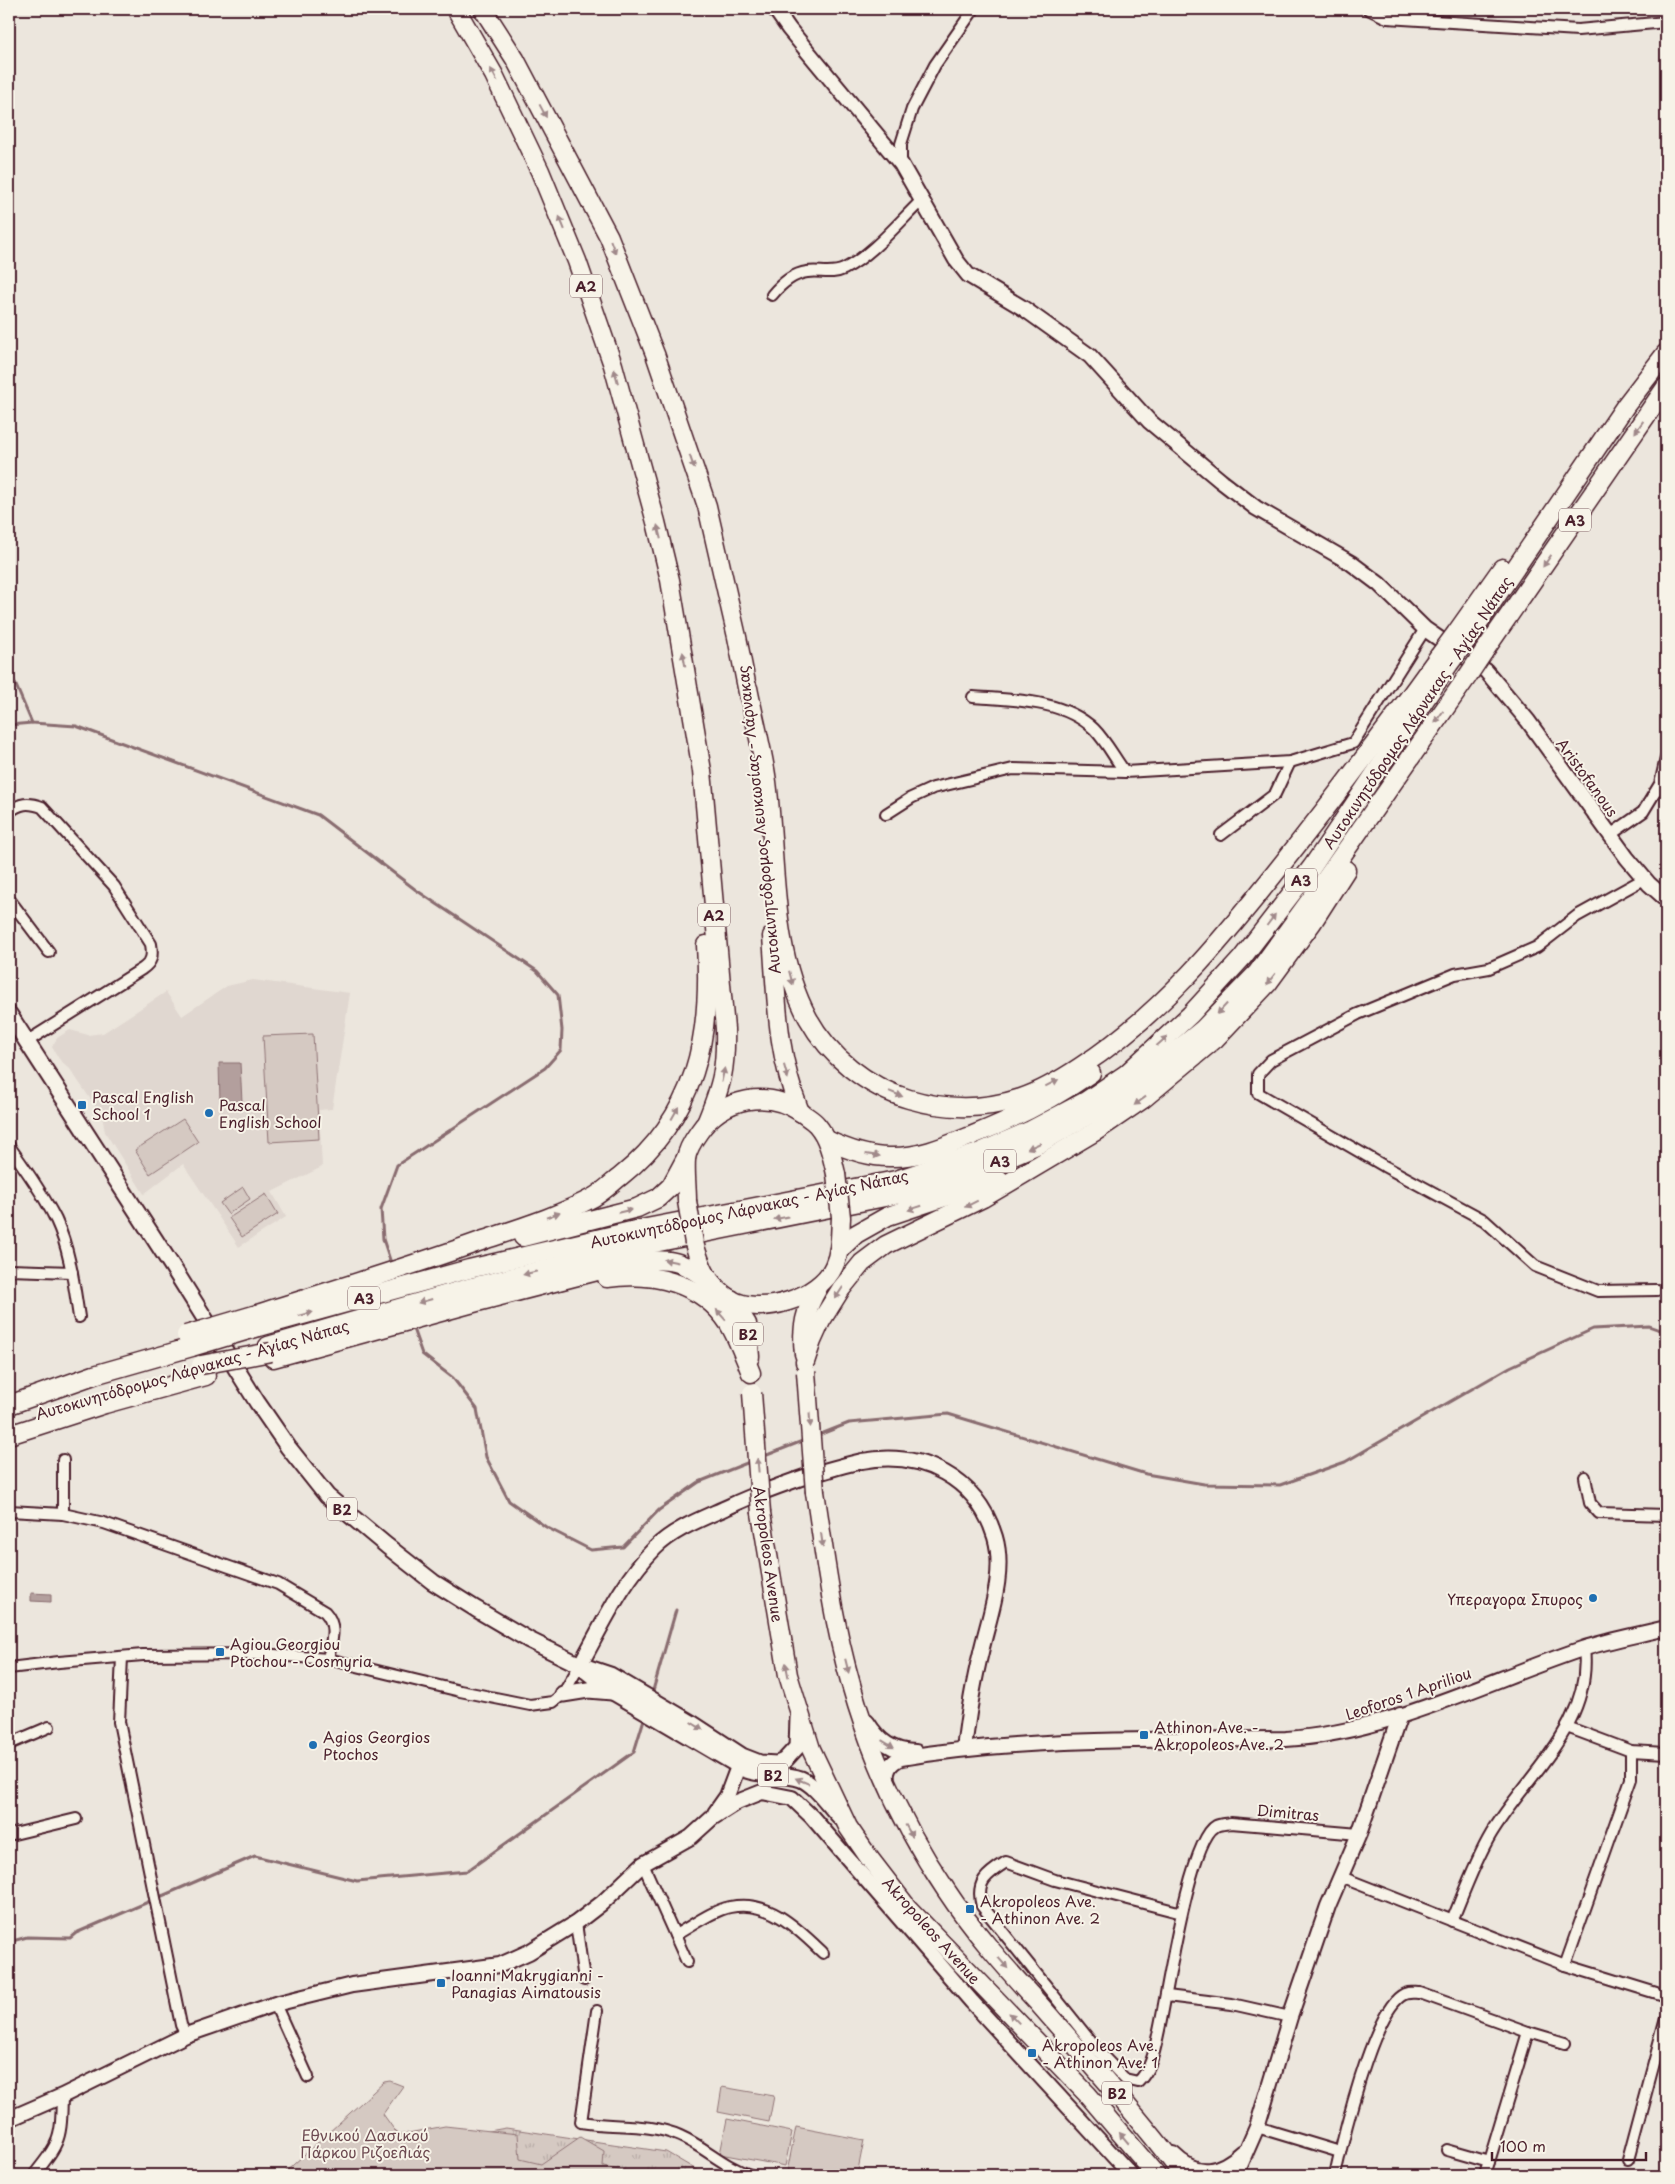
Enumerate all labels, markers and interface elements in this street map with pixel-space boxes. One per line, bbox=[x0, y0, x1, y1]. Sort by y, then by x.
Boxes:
one-way arrow bbox=[490, 68, 498, 82]
one-way arrow bbox=[539, 104, 547, 119]
one-way arrow bbox=[557, 215, 565, 230]
one-way arrow bbox=[609, 240, 617, 255]
road number: A2 bbox=[570, 274, 602, 298]
one-way arrow bbox=[612, 368, 620, 383]
one-way arrow bbox=[1634, 420, 1644, 434]
one-way arrow bbox=[689, 455, 697, 470]
road number: A3 bbox=[1559, 508, 1591, 532]
one-way arrow bbox=[655, 525, 663, 540]
one-way arrow bbox=[1542, 554, 1552, 568]
street label: Αυτοκινητόδρομος Λάρνακας - Αγίας Νάπας bbox=[1317, 571, 1517, 853]
one-way arrow bbox=[679, 651, 687, 667]
street label: Αυτοκινητόδρομος Λευκωσίας - Λάρνακας bbox=[730, 664, 786, 976]
one-way arrow bbox=[1434, 710, 1444, 723]
street label: Aristofanous bbox=[1552, 733, 1625, 821]
road number: A3 bbox=[1285, 868, 1317, 892]
road number: A2 bbox=[698, 904, 730, 926]
one-way arrow bbox=[1266, 913, 1276, 927]
one-way arrow bbox=[787, 970, 795, 985]
one-way arrow bbox=[1266, 972, 1276, 986]
one-way arrow bbox=[1216, 1003, 1228, 1015]
one-way arrow bbox=[1156, 1035, 1168, 1047]
one-way arrow bbox=[783, 1064, 791, 1079]
one-way arrow bbox=[719, 1068, 727, 1083]
one-way arrow bbox=[1045, 1079, 1060, 1087]
place label: Pascal English School 1 bbox=[92, 1085, 194, 1125]
one-way arrow bbox=[889, 1091, 903, 1099]
place label: Pascal English School bbox=[219, 1093, 322, 1133]
one-way arrow bbox=[1133, 1096, 1147, 1106]
marker: Pascal English School 1 bbox=[76, 1099, 88, 1111]
one-way arrow bbox=[671, 1106, 679, 1121]
marker: Pascal English School bbox=[203, 1107, 215, 1119]
one-way arrow bbox=[1026, 1142, 1041, 1150]
road number: A3 bbox=[984, 1150, 1016, 1172]
one-way arrow bbox=[865, 1152, 881, 1160]
street label: Αυτοκινητόδρομος Λάρνακας - Αγίας Νάπας bbox=[588, 1163, 910, 1253]
one-way arrow bbox=[964, 1200, 978, 1208]
one-way arrow bbox=[907, 1204, 922, 1212]
one-way arrow bbox=[618, 1207, 633, 1215]
one-way arrow bbox=[546, 1211, 561, 1219]
one-way arrow bbox=[773, 1214, 789, 1222]
one-way arrow bbox=[662, 1257, 678, 1265]
one-way arrow bbox=[523, 1269, 538, 1277]
road number: A3 bbox=[348, 1286, 380, 1310]
one-way arrow bbox=[834, 1287, 843, 1300]
one-way arrow bbox=[418, 1297, 433, 1305]
one-way arrow bbox=[299, 1309, 314, 1317]
one-way arrow bbox=[715, 1309, 727, 1321]
street label: Αυτοκινητόδρομος Λάρνακας - Αγίας Νάπας bbox=[33, 1313, 352, 1425]
road number: B2 bbox=[733, 1322, 763, 1346]
one-way arrow bbox=[806, 1413, 814, 1429]
one-way arrow bbox=[753, 1456, 761, 1472]
street label: Akropoleos Avenue bbox=[748, 1485, 790, 1623]
road number: B2 bbox=[327, 1498, 357, 1520]
one-way arrow bbox=[818, 1533, 826, 1549]
place label: Υπεραγορα Σπυρος bbox=[1447, 1587, 1583, 1610]
marker: Υπεραγορα Σπυρος bbox=[1587, 1592, 1599, 1604]
place label: Agiou Georgiou Ptochou - Cosmyria bbox=[230, 1632, 373, 1672]
marker: Agiou Georgiou Ptochou - Cosmyria bbox=[214, 1646, 226, 1658]
one-way arrow bbox=[843, 1658, 851, 1673]
street label: Leoforos 1 Apriliou bbox=[1342, 1661, 1474, 1725]
one-way arrow bbox=[783, 1662, 791, 1678]
place label: Athinon Ave. - Akropoleos Ave. 2 bbox=[1154, 1715, 1284, 1755]
one-way arrow bbox=[690, 1721, 703, 1731]
place label: Agios Georgios Ptochos bbox=[323, 1725, 430, 1765]
marker: Athinon Ave. - Akropoleos Ave. 2 bbox=[1138, 1729, 1150, 1741]
marker: Agios Georgios Ptochos bbox=[307, 1739, 319, 1751]
one-way arrow bbox=[881, 1740, 894, 1749]
road number: B2 bbox=[758, 1764, 788, 1786]
one-way arrow bbox=[795, 1776, 809, 1784]
street label: Dimitras bbox=[1256, 1798, 1320, 1826]
one-way arrow bbox=[905, 1824, 914, 1837]
street label: Akropoleos Avenue bbox=[878, 1871, 986, 1989]
place label: Akropoleos Ave. - Athinon Ave. 2 bbox=[980, 1889, 1100, 1929]
marker: Akropoleos Ave. - Athinon Ave. 2 bbox=[964, 1903, 976, 1915]
one-way arrow bbox=[997, 1957, 1009, 1969]
place label: Ioanni Makrygianni - Panagias Aimatousis bbox=[451, 1963, 604, 2003]
marker: Ioanni Makrygianni - Panagias Aimatousis bbox=[435, 1977, 447, 1989]
one-way arrow bbox=[1008, 2013, 1020, 2025]
place label: Akropoleos Ave. - Athinon Ave. 1 bbox=[1042, 2033, 1158, 2073]
marker: Akropoleos Ave. - Athinon Ave. 1 bbox=[1026, 2047, 1038, 2059]
road number: B2 bbox=[1102, 2082, 1132, 2104]
park label: Εθνικού Δασικού Πάρκου Ριζοελιάς bbox=[300, 2123, 430, 2163]
scale bar bbox=[1492, 2129, 1646, 2161]
one-way arrow bbox=[1119, 2132, 1130, 2145]
text: 100 m bbox=[1500, 2134, 1546, 2157]

